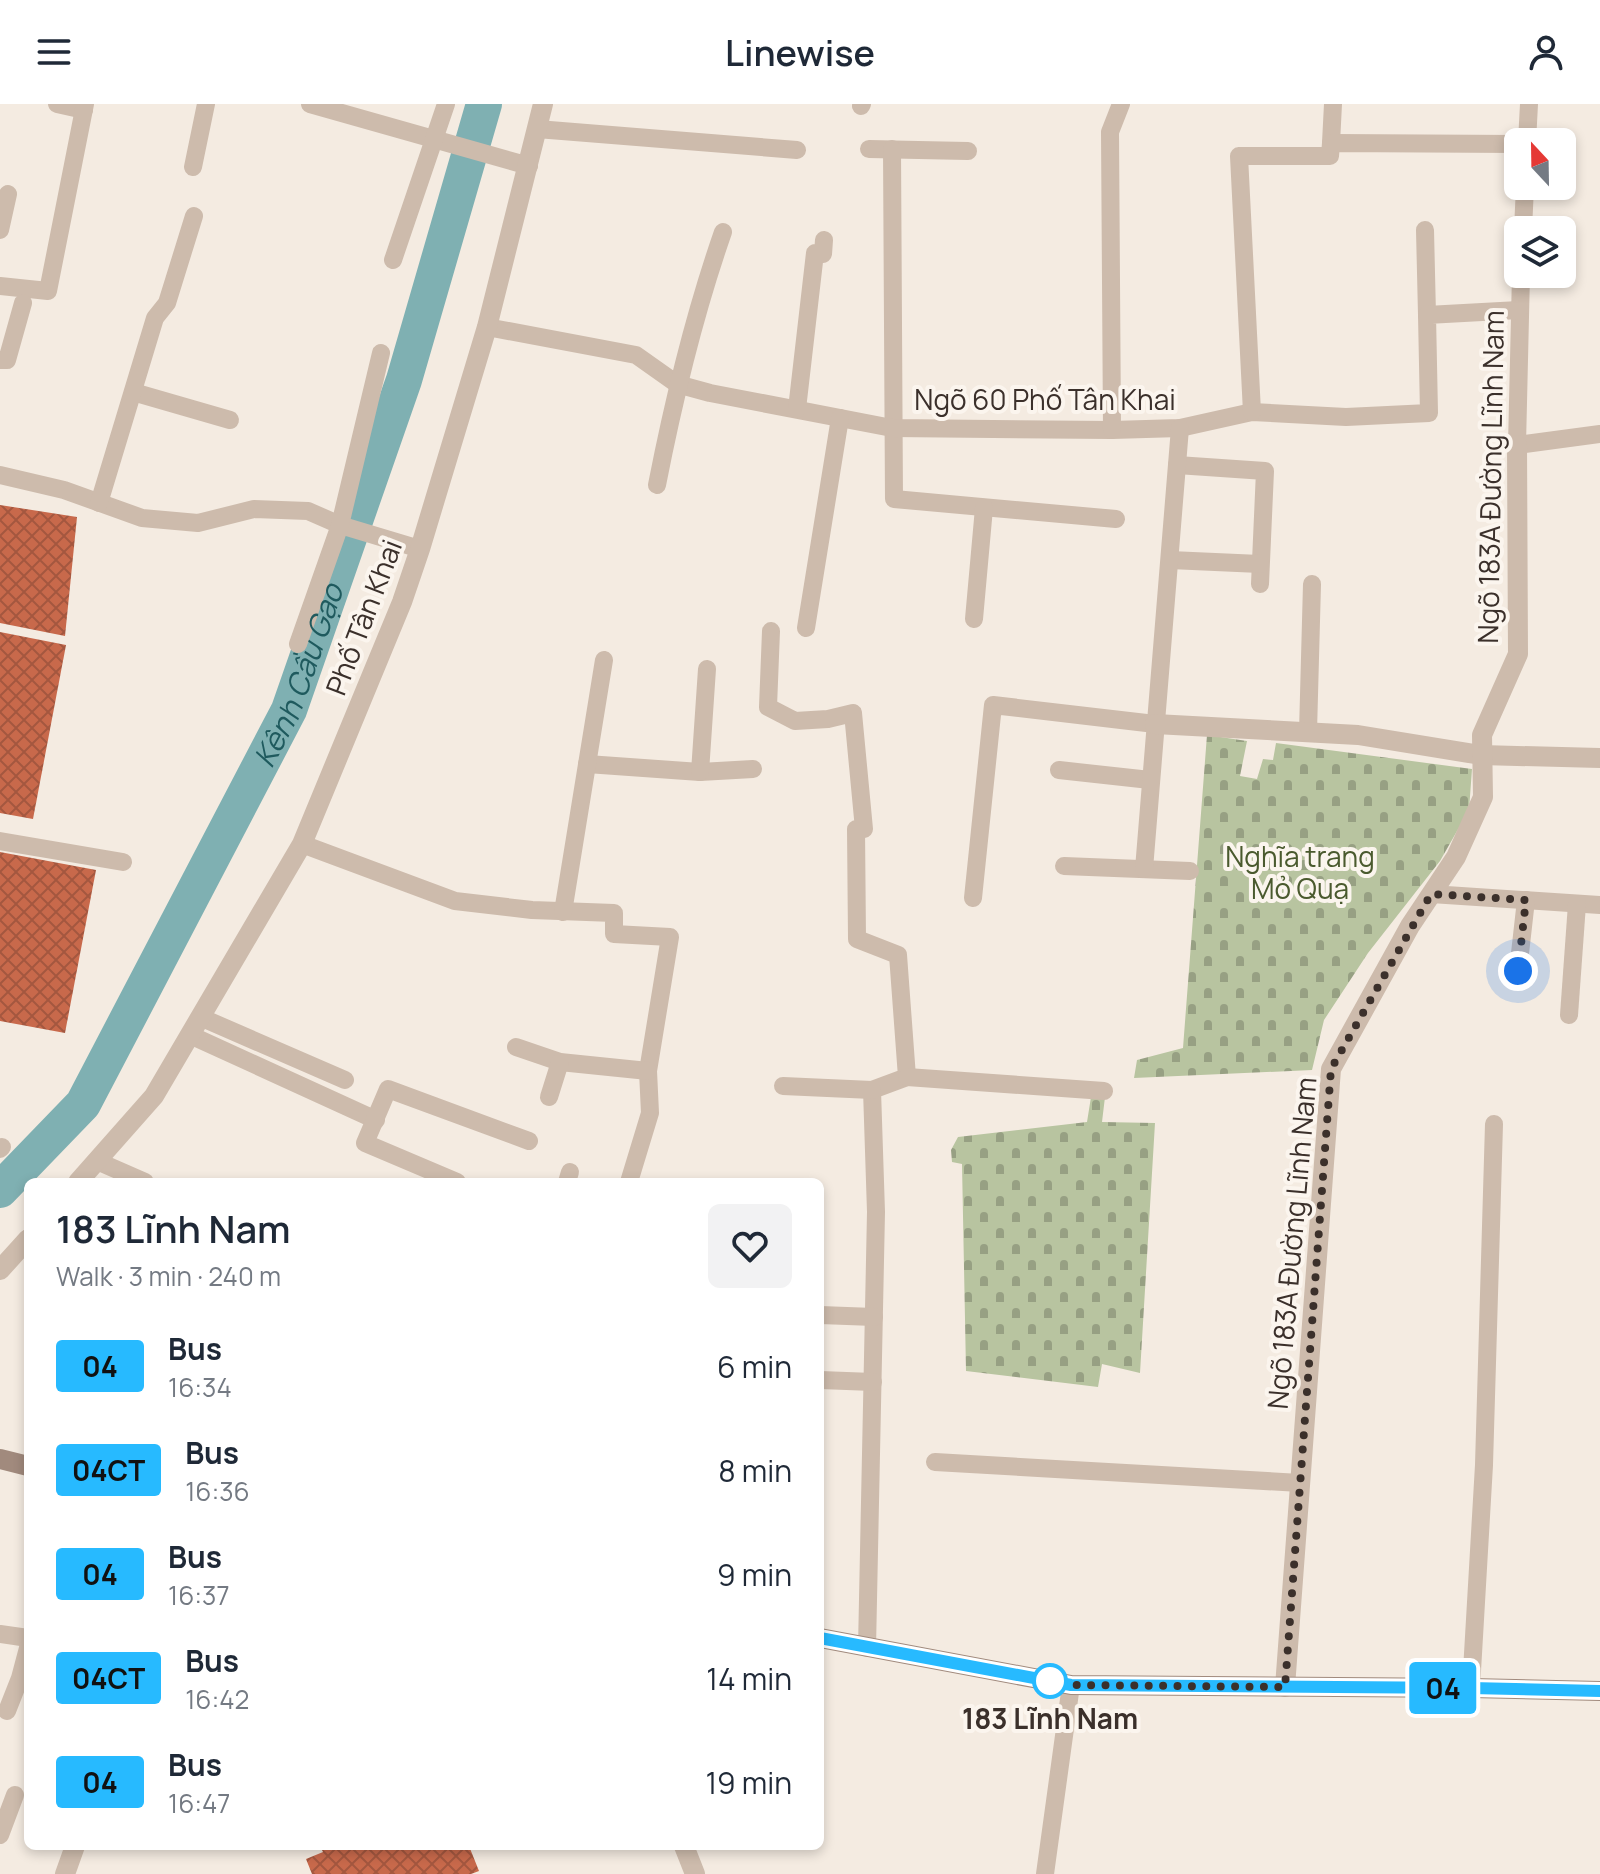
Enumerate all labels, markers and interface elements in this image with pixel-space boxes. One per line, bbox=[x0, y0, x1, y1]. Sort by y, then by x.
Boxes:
text: Linewise bbox=[725, 28, 875, 77]
icon: menu bbox=[32, 30, 76, 74]
icon: person bbox=[1524, 30, 1568, 74]
north arrow bbox=[1504, 128, 1576, 200]
map controls bbox=[1504, 128, 1576, 288]
button: layers bbox=[1504, 216, 1576, 288]
street label: Ngõ 183A Đường Lĩnh Nam bbox=[1468, 310, 1512, 644]
street label: Ngõ 60 Phố Tân Khai bbox=[914, 380, 1176, 418]
street label: Phố Tân Khai bbox=[316, 534, 410, 700]
water label: Kênh Cầu Gạo bbox=[243, 576, 353, 773]
park label: Nghĩa trang Mỏ Quạ bbox=[1225, 837, 1375, 907]
your location bbox=[1498, 951, 1538, 991]
street label: Ngõ 183A Đường Lĩnh Nam bbox=[1258, 1075, 1324, 1411]
text: 183 Lĩnh Nam bbox=[56, 1202, 291, 1254]
button: heart bbox=[708, 1204, 792, 1288]
text: Walk · 3 min · 240 m bbox=[56, 1258, 281, 1294]
text: Bus bbox=[168, 1328, 222, 1369]
text: 6 min bbox=[717, 1346, 792, 1387]
text: 04 bbox=[82, 1347, 118, 1385]
text: 16:34 bbox=[168, 1369, 232, 1405]
text: Bus bbox=[185, 1432, 239, 1473]
text: 8 min bbox=[718, 1450, 792, 1491]
text: 04CT bbox=[72, 1451, 145, 1489]
text: 16:36 bbox=[185, 1473, 250, 1509]
text: Bus bbox=[168, 1536, 222, 1577]
text: 9 min bbox=[717, 1554, 792, 1595]
text: 04 bbox=[82, 1555, 118, 1593]
text: 16:37 bbox=[168, 1577, 229, 1613]
text: Bus bbox=[185, 1640, 239, 1681]
text: 14 min bbox=[706, 1658, 792, 1699]
text: 04CT bbox=[72, 1659, 145, 1697]
line badge: 04 bbox=[1407, 1662, 1479, 1714]
marker: 183 Lĩnh Nam bbox=[1033, 1664, 1067, 1698]
text: 04 bbox=[1425, 1669, 1461, 1707]
text: 16:42 bbox=[185, 1681, 249, 1717]
place label: 183 Lĩnh Nam bbox=[962, 1699, 1138, 1737]
text: Bus bbox=[168, 1744, 222, 1785]
text: 19 min bbox=[705, 1762, 792, 1803]
text: 04 bbox=[82, 1763, 118, 1801]
text: 16:47 bbox=[168, 1785, 230, 1821]

